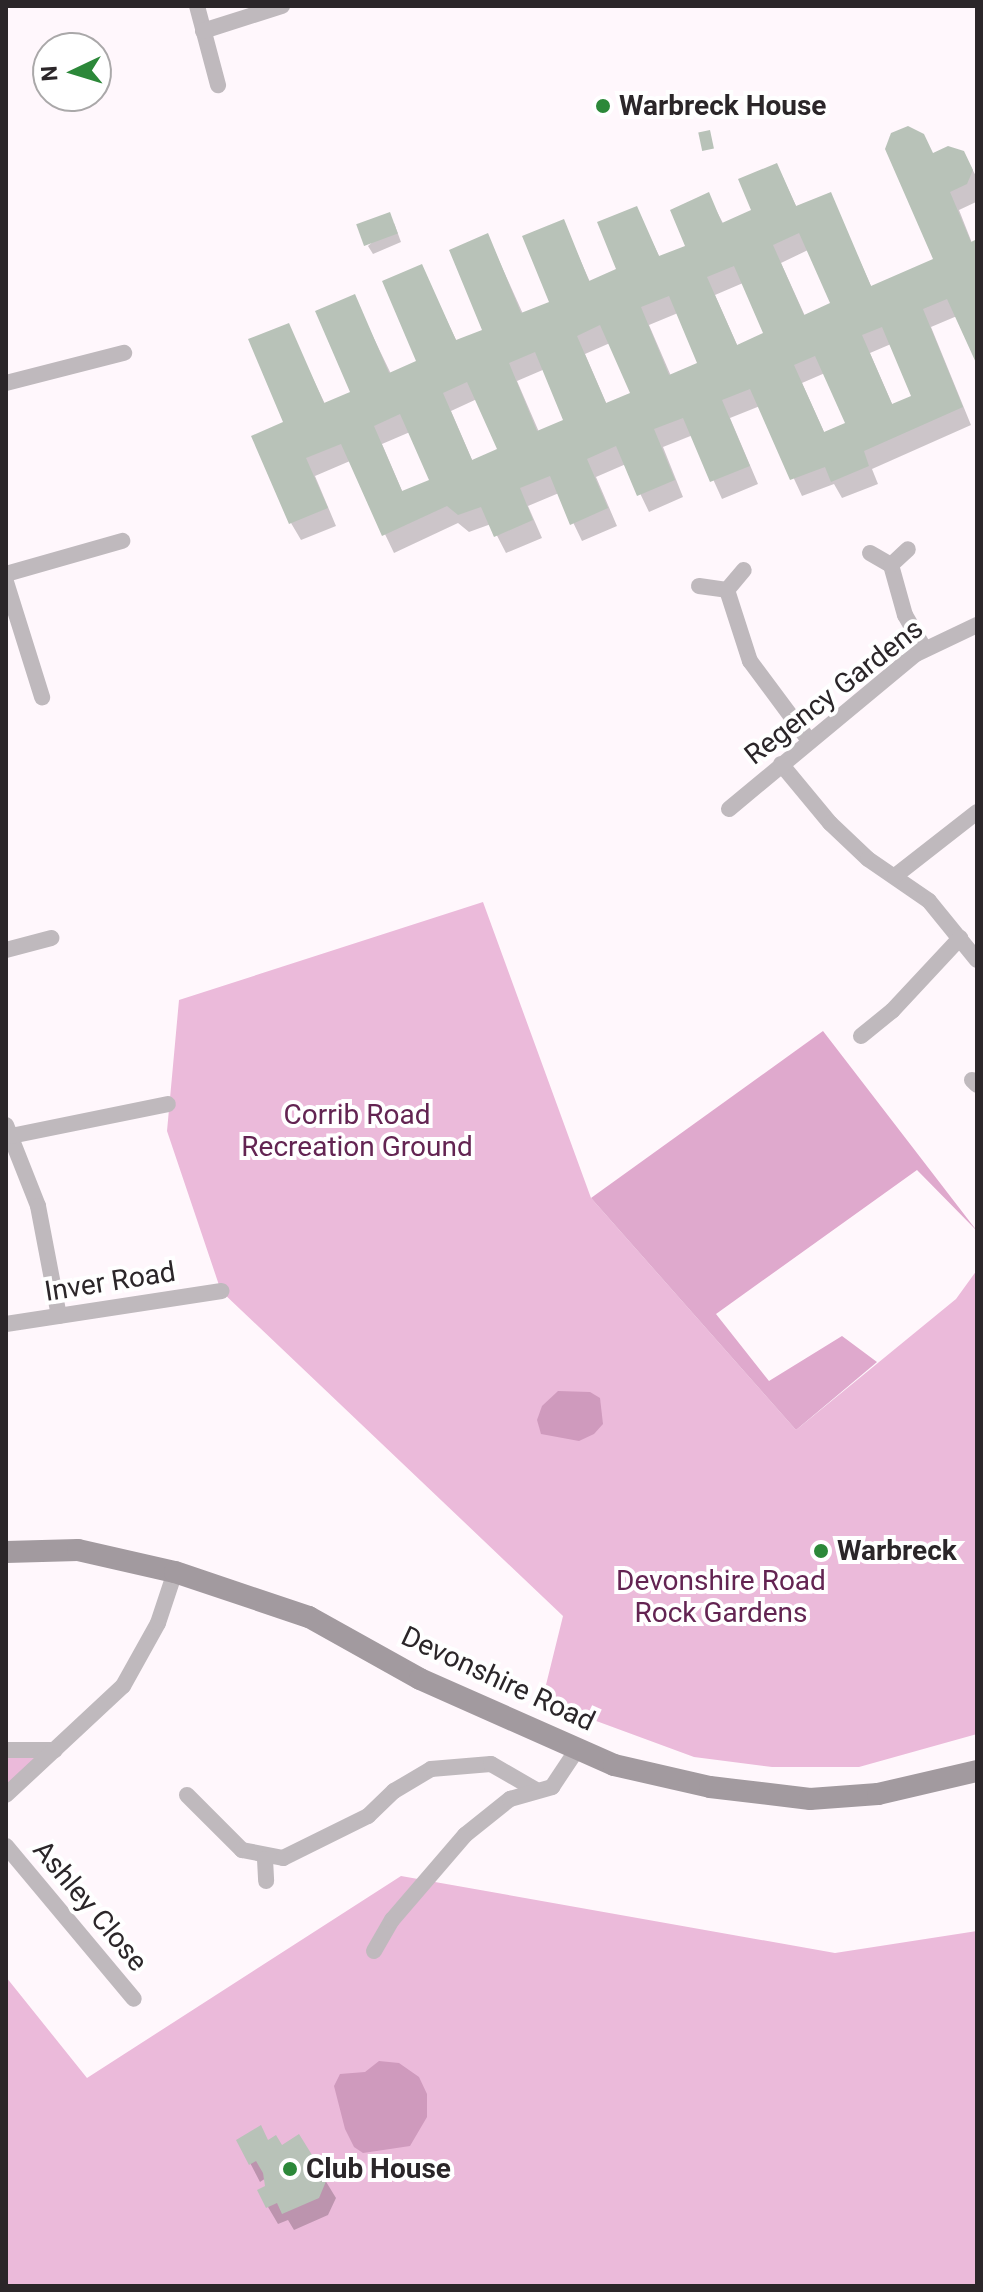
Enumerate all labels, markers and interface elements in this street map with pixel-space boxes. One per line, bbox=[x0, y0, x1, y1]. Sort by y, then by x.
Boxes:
north arrow bbox=[32, 32, 112, 112]
text: N bbox=[37, 65, 63, 82]
place label: Warbreck House bbox=[619, 89, 826, 123]
marker: Warbreck House bbox=[594, 97, 612, 115]
street label: Regency Gardens bbox=[738, 612, 930, 772]
park label: Corrib Road Recreation Ground bbox=[241, 1098, 473, 1164]
street label: Inver Road bbox=[42, 1255, 178, 1309]
place label: Warbreck bbox=[837, 1534, 957, 1568]
marker: Warbreck bbox=[812, 1542, 830, 1560]
park label: Devonshire Road Rock Gardens bbox=[616, 1564, 826, 1630]
street label: Devonshire Road bbox=[396, 1619, 600, 1739]
street label: Ashley Close bbox=[26, 1834, 154, 1978]
place label: Club House bbox=[306, 2152, 451, 2186]
marker: Club House bbox=[281, 2160, 299, 2178]

